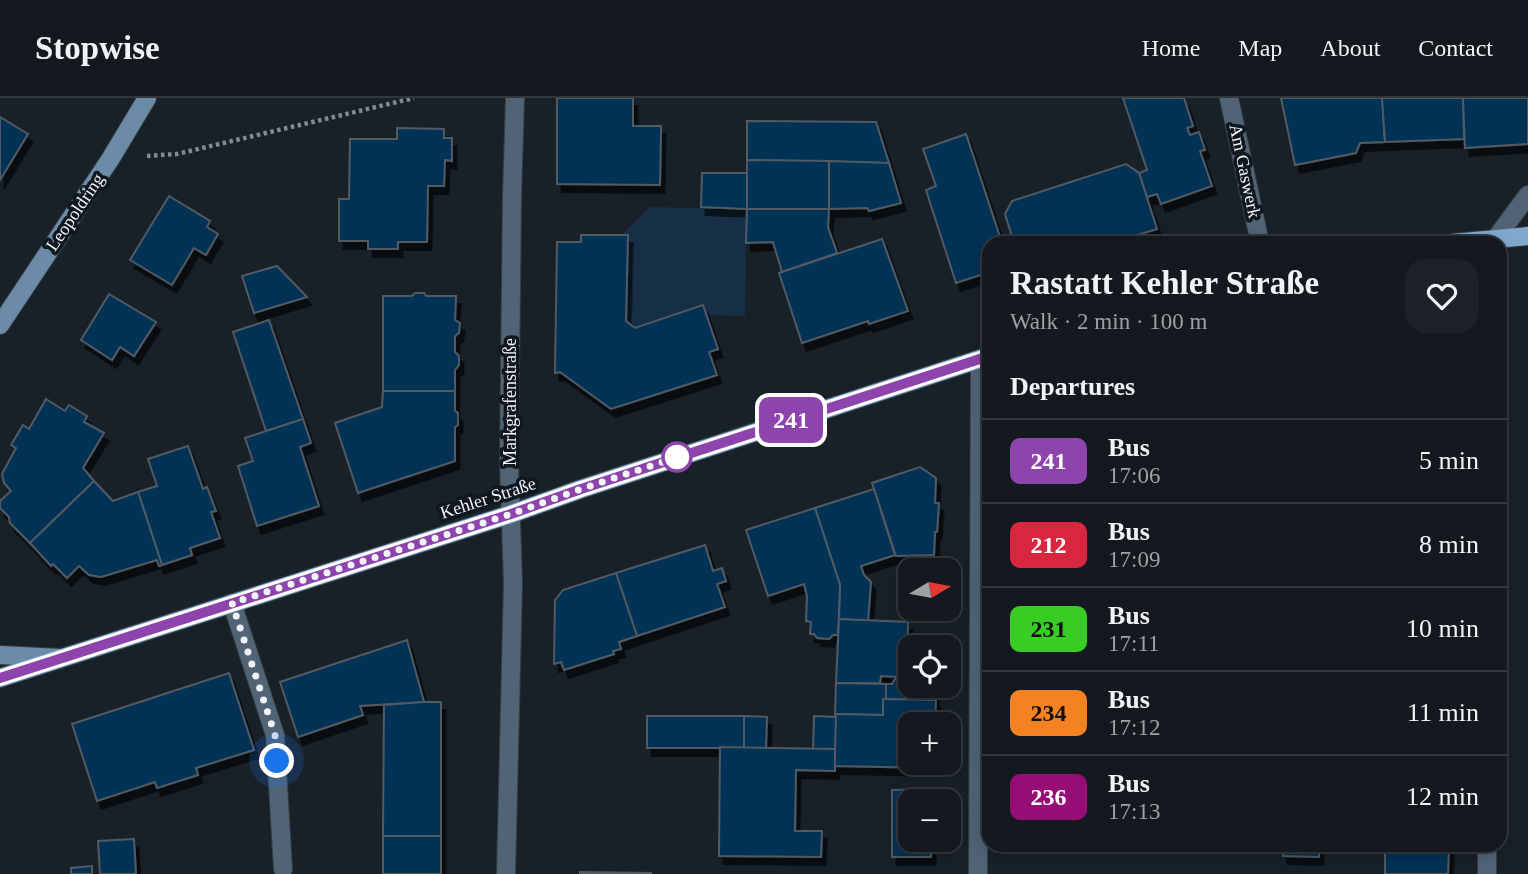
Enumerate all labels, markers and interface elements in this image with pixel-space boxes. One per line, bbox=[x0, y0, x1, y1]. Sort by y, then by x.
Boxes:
text: Stopwise bbox=[35, 30, 160, 66]
text: Home bbox=[1142, 35, 1200, 61]
text: Map bbox=[1238, 35, 1282, 61]
text: About bbox=[1320, 35, 1380, 61]
text: Contact bbox=[1418, 35, 1493, 61]
street label: Am Gaswerk bbox=[1225, 122, 1265, 220]
street label: Leopoldring bbox=[42, 170, 108, 254]
button: heart bbox=[1405, 259, 1479, 333]
text: Rastatt Kehler Straße bbox=[1010, 265, 1319, 301]
text: Walk · 2 min · 100 m bbox=[1010, 309, 1207, 334]
street label: Markgrafenstraße bbox=[500, 338, 520, 466]
text: Departures bbox=[1010, 372, 1135, 401]
line badge: 241 bbox=[751, 397, 831, 443]
text: 241 bbox=[773, 407, 809, 433]
text: Bus bbox=[1108, 433, 1150, 462]
unlabelled marker bbox=[662, 442, 692, 472]
text: 5 min bbox=[1419, 446, 1479, 475]
text: 241 bbox=[1031, 448, 1067, 474]
text: 17:06 bbox=[1108, 463, 1160, 488]
street label: Kehler Straße bbox=[438, 473, 538, 523]
text: Bus bbox=[1108, 517, 1150, 546]
text: 8 min bbox=[1419, 530, 1479, 559]
text: 212 bbox=[1031, 532, 1067, 558]
text: 17:09 bbox=[1108, 547, 1160, 572]
north arrow bbox=[898, 558, 961, 621]
map controls bbox=[898, 558, 961, 852]
text: Bus bbox=[1108, 601, 1150, 630]
text: 10 min bbox=[1406, 614, 1479, 643]
text: 231 bbox=[1031, 616, 1067, 642]
text: 17:11 bbox=[1108, 631, 1160, 656]
button: locate bbox=[898, 635, 961, 698]
text: Bus bbox=[1108, 685, 1150, 714]
text: 11 min bbox=[1407, 698, 1479, 727]
text: 234 bbox=[1031, 700, 1067, 726]
button: + bbox=[898, 712, 961, 775]
text: 17:12 bbox=[1108, 715, 1160, 740]
your location bbox=[259, 743, 294, 778]
text: Bus bbox=[1108, 769, 1150, 798]
text: 12 min bbox=[1406, 782, 1479, 811]
text: 236 bbox=[1031, 784, 1067, 810]
button: − bbox=[898, 789, 961, 852]
text: 17:13 bbox=[1108, 799, 1160, 824]

